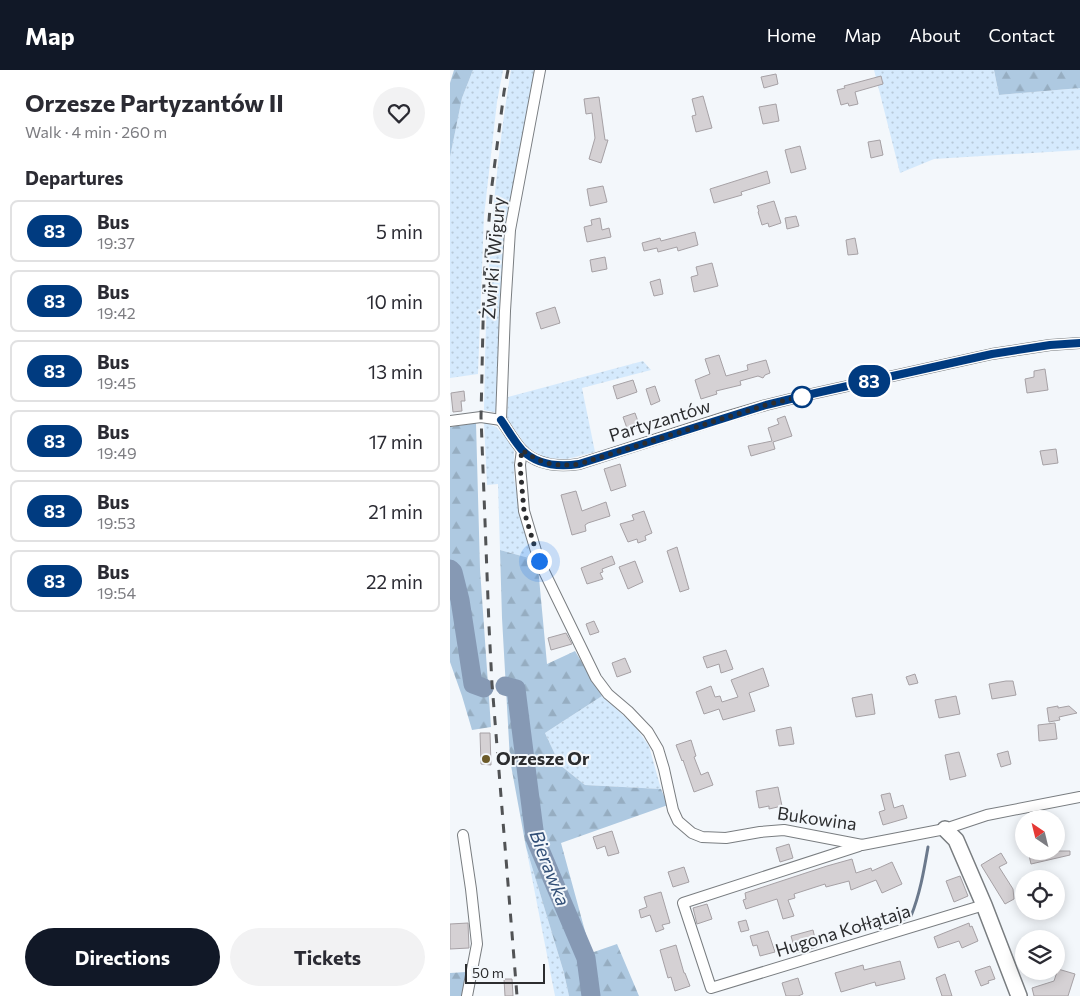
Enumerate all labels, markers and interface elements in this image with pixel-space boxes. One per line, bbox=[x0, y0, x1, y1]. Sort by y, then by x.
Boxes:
text: Map bbox=[25, 21, 75, 50]
text: Home bbox=[767, 24, 816, 46]
text: Map bbox=[844, 24, 881, 46]
text: About bbox=[909, 24, 961, 46]
text: Contact bbox=[989, 24, 1055, 46]
button: heart bbox=[373, 87, 425, 139]
text: Orzesze Partyzantów II bbox=[25, 88, 284, 117]
text: Walk · 4 min · 260 m bbox=[25, 122, 167, 141]
text: Departures bbox=[25, 166, 123, 189]
street label: Żwirki i Wigury bbox=[477, 196, 509, 320]
text: Bus bbox=[97, 210, 129, 233]
text: 83 bbox=[44, 220, 65, 242]
text: 5 min bbox=[376, 220, 423, 243]
text: 19:37 bbox=[97, 233, 135, 252]
text: Bus bbox=[97, 280, 129, 303]
text: 83 bbox=[44, 290, 65, 312]
text: 10 min bbox=[366, 290, 423, 313]
text: 19:42 bbox=[97, 303, 136, 322]
text: Bus bbox=[97, 350, 129, 373]
text: 83 bbox=[44, 360, 65, 382]
text: 13 min bbox=[368, 360, 423, 383]
line badge: 83 bbox=[846, 365, 892, 397]
text: 83 bbox=[858, 370, 880, 392]
text: 19:45 bbox=[97, 373, 136, 392]
unlabelled marker bbox=[791, 386, 813, 408]
street label: Partyzantów bbox=[606, 394, 713, 446]
text: Bus bbox=[97, 420, 129, 443]
text: 83 bbox=[44, 430, 65, 452]
text: 17 min bbox=[369, 430, 423, 453]
text: 19:49 bbox=[97, 443, 137, 462]
text: Bus bbox=[97, 490, 129, 513]
text: 83 bbox=[44, 500, 65, 522]
text: 21 min bbox=[368, 500, 423, 523]
text: 19:53 bbox=[97, 513, 136, 532]
your location bbox=[527, 549, 552, 574]
text: Bus bbox=[97, 560, 129, 583]
text: 83 bbox=[44, 570, 65, 592]
text: 22 min bbox=[366, 570, 423, 593]
text: 19:54 bbox=[97, 583, 136, 602]
place label: Orzesze Or bbox=[496, 747, 590, 769]
marker: Orzesze Or bbox=[480, 753, 492, 765]
street label: Bukowina bbox=[776, 802, 858, 834]
north arrow bbox=[1015, 810, 1065, 860]
map controls bbox=[1015, 810, 1065, 980]
water label: Bierawka bbox=[525, 827, 575, 909]
button: locate bbox=[1015, 870, 1065, 920]
street label: Hugona Kołłątaja bbox=[772, 899, 913, 961]
button: Directions bbox=[25, 928, 220, 986]
button: Tickets bbox=[230, 928, 425, 986]
button: layers bbox=[1015, 930, 1065, 980]
scale bar bbox=[465, 961, 545, 984]
text: 50 m bbox=[472, 964, 504, 981]

